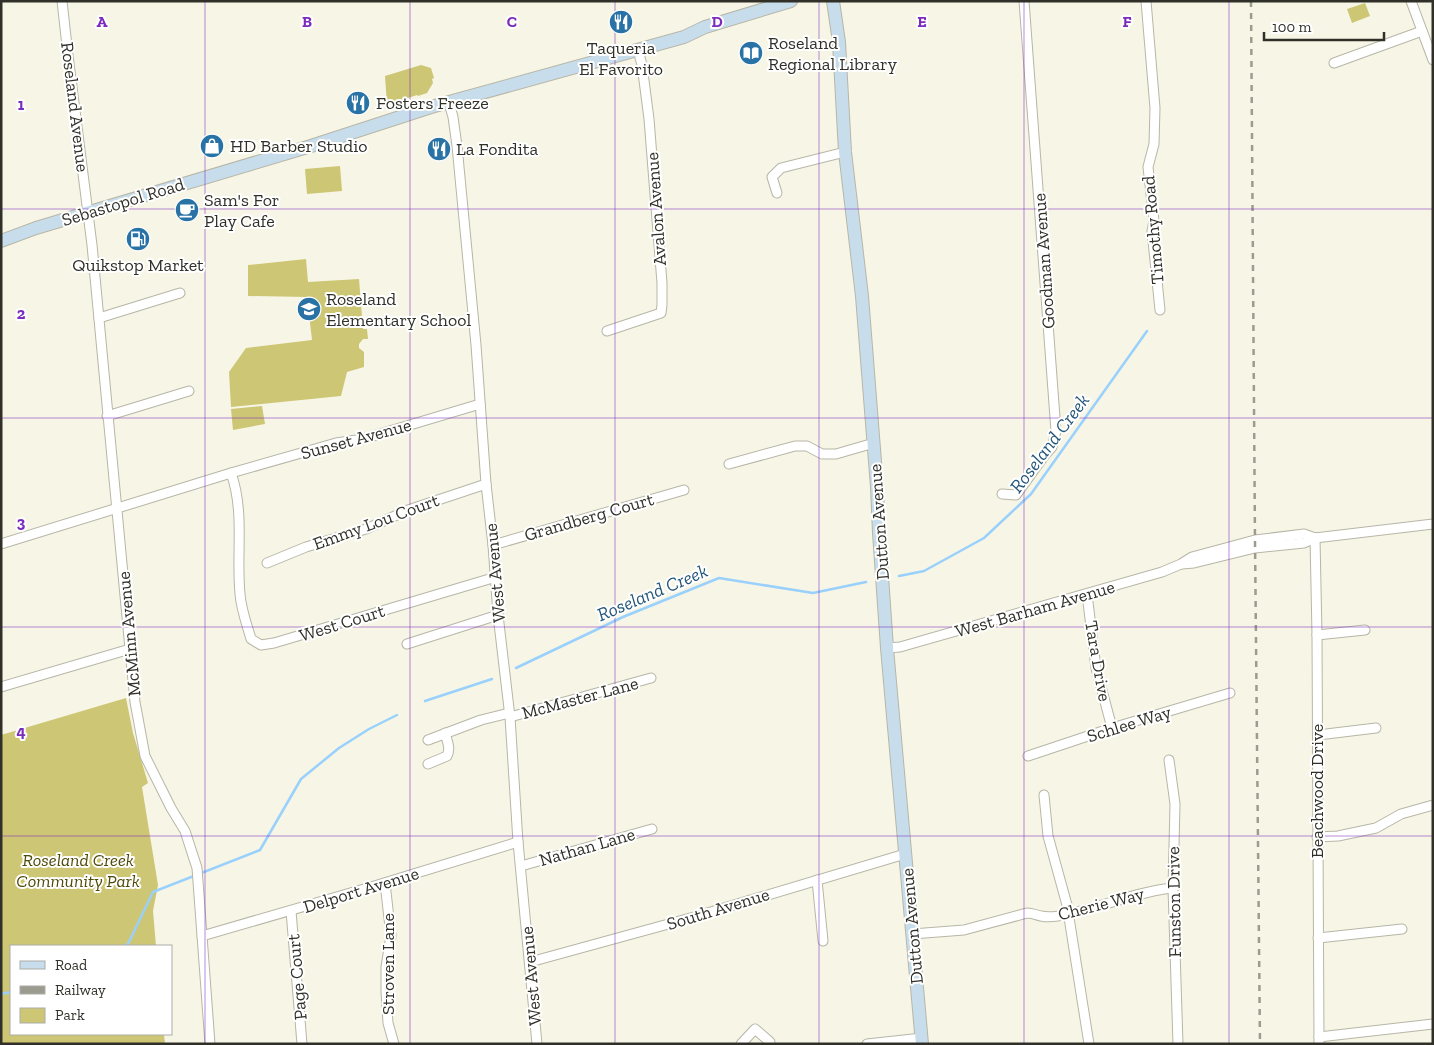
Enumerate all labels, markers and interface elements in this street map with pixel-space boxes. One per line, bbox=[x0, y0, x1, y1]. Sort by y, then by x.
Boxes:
restaurant icon: Taqueria El Favorito bbox=[608, 9, 634, 35]
scale bar bbox=[1264, 10, 1384, 42]
text: A bbox=[97, 12, 108, 31]
text: B bbox=[302, 12, 312, 31]
text: C bbox=[507, 12, 517, 31]
text: D bbox=[711, 12, 723, 31]
text: E bbox=[917, 12, 927, 31]
text: F bbox=[1122, 12, 1132, 31]
text: 100 m bbox=[1272, 18, 1311, 36]
place label: Roseland Regional Library bbox=[768, 32, 898, 75]
place label: Taqueria El Favorito bbox=[579, 37, 663, 80]
library icon: Roseland Regional Library bbox=[738, 40, 764, 66]
street label: Roseland Avenue bbox=[56, 41, 94, 173]
restaurant icon: Fosters Freeze bbox=[345, 90, 371, 116]
place label: Fosters Freeze bbox=[376, 92, 489, 114]
text: 1 bbox=[18, 95, 25, 114]
shop icon: HD Barber Studio bbox=[199, 133, 225, 159]
place label: HD Barber Studio bbox=[230, 135, 367, 157]
restaurant icon: La Fondita bbox=[426, 136, 452, 162]
place label: La Fondita bbox=[456, 138, 538, 160]
street label: Avalon Avenue bbox=[641, 152, 671, 266]
street label: Sebastopol Road bbox=[59, 173, 187, 231]
street label: Timothy Road bbox=[1137, 175, 1169, 285]
place label: Sam's For Play Cafe bbox=[204, 189, 279, 232]
street label: Goodman Avenue bbox=[1028, 192, 1060, 330]
cafe icon: Sam's For Play Cafe bbox=[174, 197, 200, 223]
fuel station icon: Quikstop Market bbox=[125, 226, 151, 252]
place label: Quikstop Market bbox=[72, 254, 204, 276]
place label: Roseland Elementary School bbox=[326, 288, 471, 331]
school or university icon: Roseland Elementary School bbox=[296, 296, 322, 322]
text: 2 bbox=[17, 304, 26, 323]
water label: Roseland Creek bbox=[1005, 389, 1094, 497]
street label: Sunset Avenue bbox=[298, 414, 414, 464]
street label: Dutton Avenue bbox=[864, 463, 894, 581]
street label: Grandberg Court bbox=[522, 488, 657, 546]
street label: Emmy Lou Court bbox=[310, 489, 442, 555]
text: 3 bbox=[17, 513, 26, 532]
street label: West Avenue bbox=[480, 522, 510, 624]
water label: Roseland Creek bbox=[593, 559, 711, 626]
street label: McMinn Avenue bbox=[113, 570, 145, 698]
street label: West Barham Avenue bbox=[953, 576, 1117, 642]
street label: West Court bbox=[297, 599, 388, 646]
street label: Tara Drive bbox=[1080, 619, 1116, 703]
street label: McMaster Lane bbox=[519, 672, 641, 724]
street label: Schlee Way bbox=[1084, 701, 1174, 747]
text: 4 bbox=[16, 722, 26, 741]
street label: Beachwood Drive bbox=[1306, 724, 1328, 858]
street label: Nathan Lane bbox=[537, 823, 637, 871]
street label: Funston Drive bbox=[1162, 846, 1186, 958]
park label: Roseland Creek Community Park bbox=[16, 849, 140, 892]
street label: Delport Avenue bbox=[300, 862, 422, 918]
street label: Dutton Avenue bbox=[896, 867, 928, 985]
street label: Cherie Way bbox=[1056, 882, 1147, 925]
street label: South Avenue bbox=[664, 883, 772, 935]
street label: Stroven Lane bbox=[377, 913, 399, 1015]
street label: West Avenue bbox=[516, 925, 546, 1027]
street label: Page Court bbox=[282, 933, 312, 1021]
legend bbox=[10, 945, 172, 1035]
text: Road bbox=[55, 956, 88, 974]
text: Railway bbox=[55, 981, 106, 999]
text: Park bbox=[55, 1006, 85, 1024]

